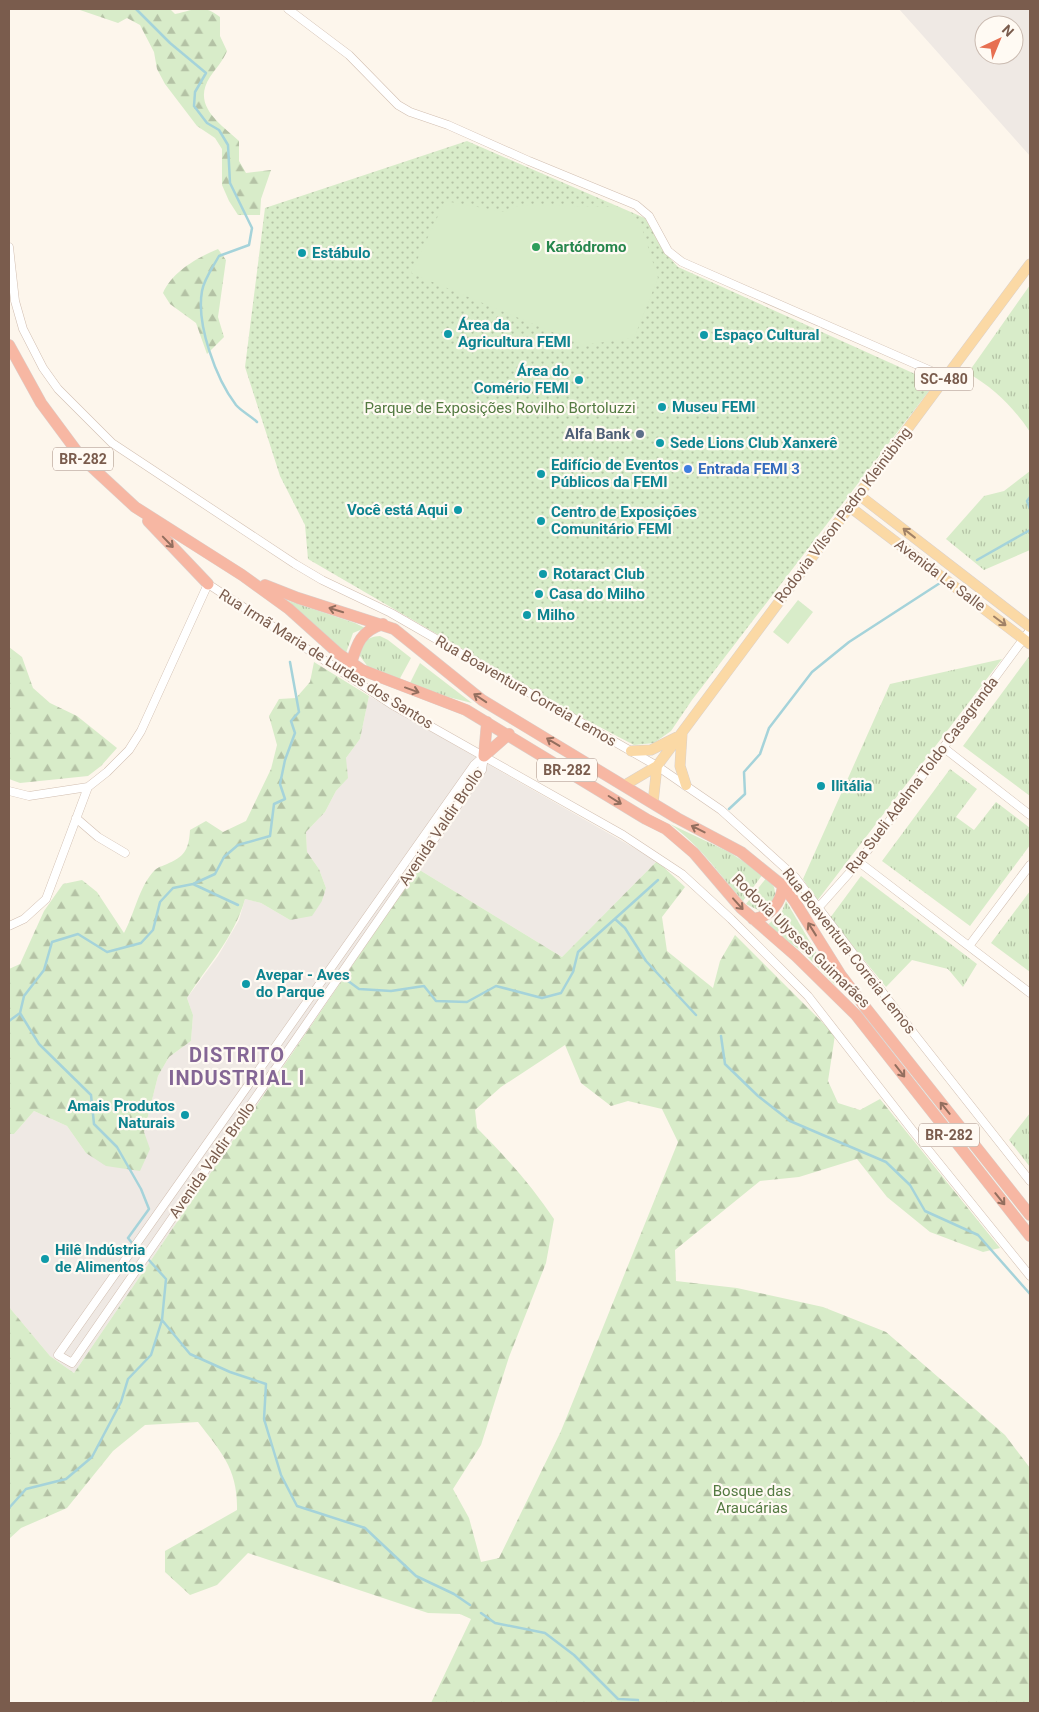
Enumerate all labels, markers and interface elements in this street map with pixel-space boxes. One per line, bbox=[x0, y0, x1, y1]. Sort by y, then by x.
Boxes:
north arrow bbox=[974, 15, 1024, 65]
text: N bbox=[999, 21, 1017, 40]
place label: Kartódromo bbox=[546, 238, 626, 256]
marker: Kartódromo bbox=[530, 241, 542, 253]
place label: Estábulo bbox=[312, 244, 371, 262]
marker: Estábulo bbox=[296, 247, 308, 259]
place label: Área da Agricultura FEMI bbox=[458, 316, 571, 351]
place label: Espaço Cultural bbox=[714, 326, 820, 344]
marker: Área da Agricultura FEMI bbox=[442, 328, 454, 340]
marker: Espaço Cultural bbox=[698, 329, 710, 341]
place label: Área do Comério FEMI bbox=[474, 362, 569, 397]
road number: SC-480 bbox=[915, 368, 973, 390]
marker: Área do Comério FEMI bbox=[573, 374, 585, 386]
place label: Museu FEMI bbox=[672, 398, 756, 416]
park label: Parque de Exposições Rovilho Bortoluzzi bbox=[364, 399, 636, 417]
marker: Museu FEMI bbox=[656, 401, 668, 413]
street label: Rodovia Vilson Pedro Kleinübing bbox=[771, 423, 915, 607]
place label: Alfa Bank bbox=[565, 425, 631, 443]
marker: Alfa Bank bbox=[634, 428, 646, 440]
place label: Sede Lions Club Xanxerê bbox=[670, 434, 837, 452]
marker: Sede Lions Club Xanxerê bbox=[654, 437, 666, 449]
road number: BR-282 bbox=[53, 448, 113, 470]
place label: Edifício de Eventos Públicos da FEMI bbox=[551, 456, 679, 491]
place label: Entrada FEMI 3 bbox=[698, 460, 800, 478]
marker: Entrada FEMI 3 bbox=[682, 463, 694, 475]
marker: Edifício de Eventos Públicos da FEMI bbox=[535, 468, 547, 480]
place label: Você está Aqui bbox=[347, 501, 448, 519]
place label: Centro de Exposições Comunitário FEMI bbox=[551, 503, 697, 538]
marker: Você está Aqui bbox=[452, 504, 464, 516]
marker: Centro de Exposições Comunitário FEMI bbox=[535, 515, 547, 527]
one-way arrow bbox=[903, 528, 916, 539]
street label: Avenida La Salle bbox=[891, 535, 989, 615]
one-way arrow bbox=[162, 536, 174, 549]
place label: Rotaract Club bbox=[553, 565, 645, 583]
marker: Rotaract Club bbox=[537, 568, 549, 580]
street label: Rua Irmã Maria de Lurdes dos Santos bbox=[216, 585, 436, 733]
place label: Casa do Milho bbox=[549, 585, 645, 603]
marker: Casa do Milho bbox=[533, 588, 545, 600]
one-way arrow bbox=[328, 604, 344, 614]
place label: Milho bbox=[537, 606, 575, 624]
marker: Milho bbox=[521, 609, 533, 621]
one-way arrow bbox=[993, 616, 1007, 626]
street label: Rua Boaventura Correia Lemos bbox=[432, 632, 620, 750]
street label: Rua Sueli Adelma Toldo Casagranda bbox=[842, 673, 1002, 877]
one-way arrow bbox=[403, 686, 419, 695]
one-way arrow bbox=[473, 693, 487, 703]
one-way arrow bbox=[546, 736, 560, 746]
road number: BR-282 bbox=[537, 758, 597, 782]
street label: Avenida Valdir Brollo bbox=[395, 765, 487, 889]
place label: Ilitália bbox=[831, 777, 872, 795]
marker: Ilitália bbox=[815, 780, 827, 792]
one-way arrow bbox=[608, 796, 622, 806]
one-way arrow bbox=[691, 823, 706, 833]
street label: Rua Boaventura Correia Lemos bbox=[779, 864, 919, 1038]
street label: Rodovia Ulysses Guimarães bbox=[728, 870, 874, 1012]
one-way arrow bbox=[732, 898, 744, 911]
one-way arrow bbox=[807, 922, 817, 936]
place label: Avepar - Aves do Parque bbox=[256, 966, 350, 1001]
marker: Avepar - Aves do Parque bbox=[240, 978, 252, 990]
district label: DISTRITO INDUSTRIAL I bbox=[169, 1043, 305, 1090]
one-way arrow bbox=[894, 1064, 905, 1077]
place label: Amais Produtos Naturais bbox=[67, 1097, 175, 1132]
street label: Avenida Valdir Brollo bbox=[165, 1099, 259, 1221]
one-way arrow bbox=[940, 1102, 951, 1115]
marker: Amais Produtos Naturais bbox=[179, 1109, 191, 1121]
road number: BR-282 bbox=[919, 1124, 979, 1146]
one-way arrow bbox=[995, 1192, 1006, 1205]
place label: Hilê Indústria de Alimentos bbox=[55, 1241, 145, 1276]
marker: Hilê Indústria de Alimentos bbox=[39, 1253, 51, 1265]
park label: Bosque das Araucárias bbox=[713, 1482, 791, 1517]

